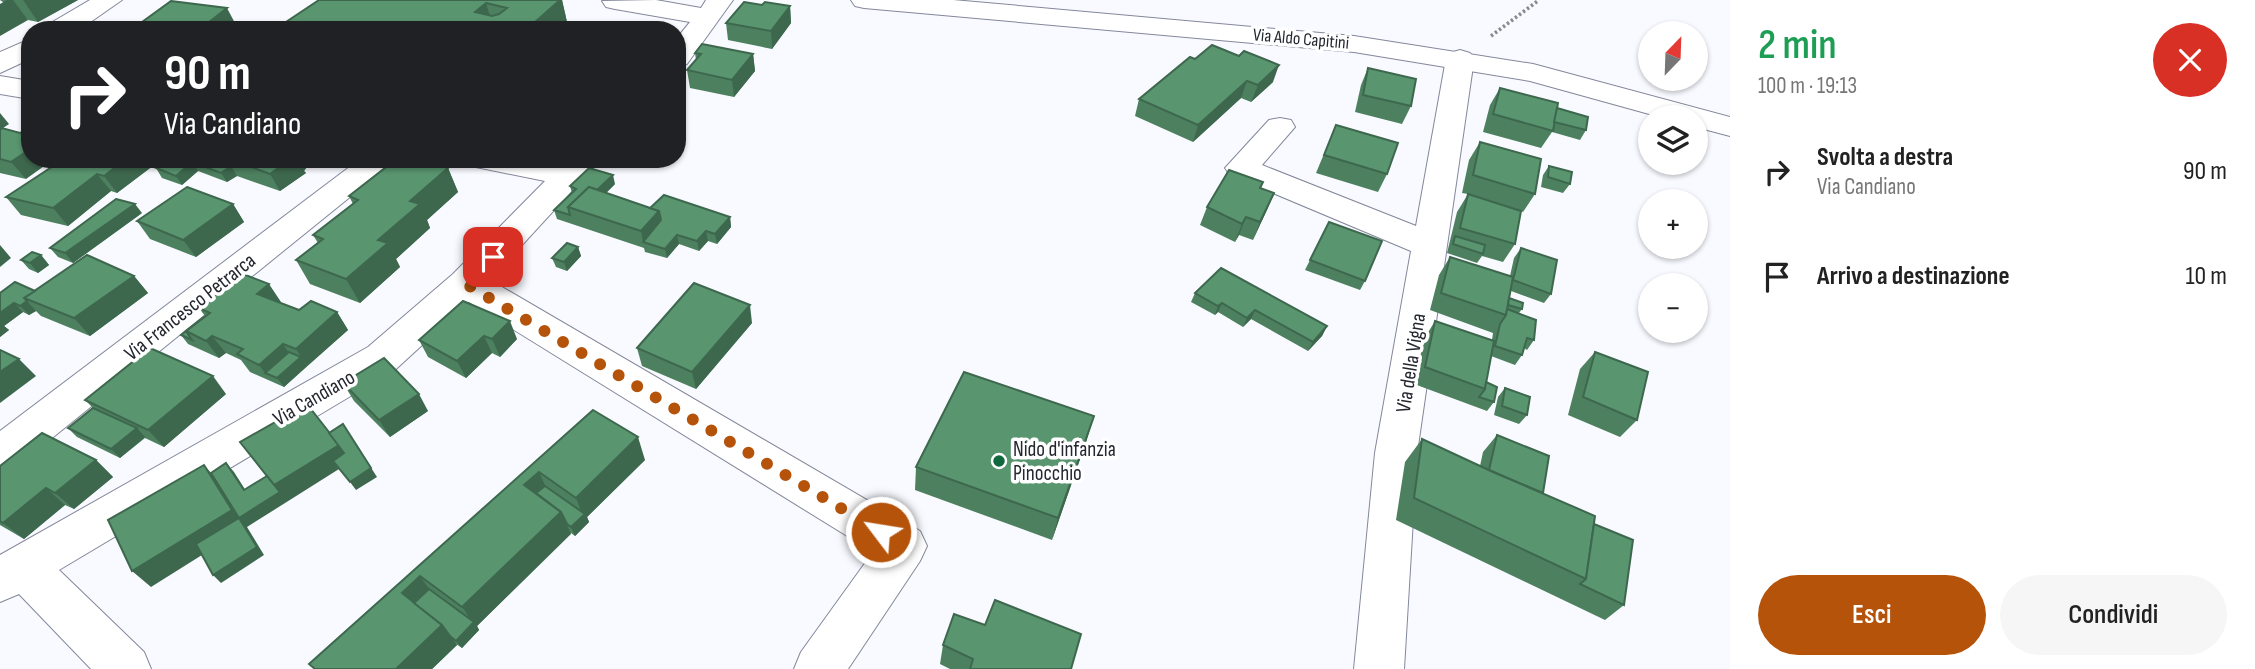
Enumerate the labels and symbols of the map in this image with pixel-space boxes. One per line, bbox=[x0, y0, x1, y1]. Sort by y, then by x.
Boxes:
north arrow bbox=[1638, 21, 1708, 91]
street label: Via Aldo Capitini bbox=[1252, 24, 1350, 54]
pin bbox=[463, 227, 523, 287]
street label: Via Francesco Petrarca bbox=[119, 248, 261, 366]
street label: Via della Vigna bbox=[1391, 312, 1431, 414]
street label: Via Candiano bbox=[269, 365, 359, 431]
place label: Nido d'infanzia Pinocchio bbox=[1013, 437, 1116, 486]
marker: Nido d'infanzia Pinocchio bbox=[991, 453, 1007, 469]
position arrow bbox=[844, 495, 918, 569]

